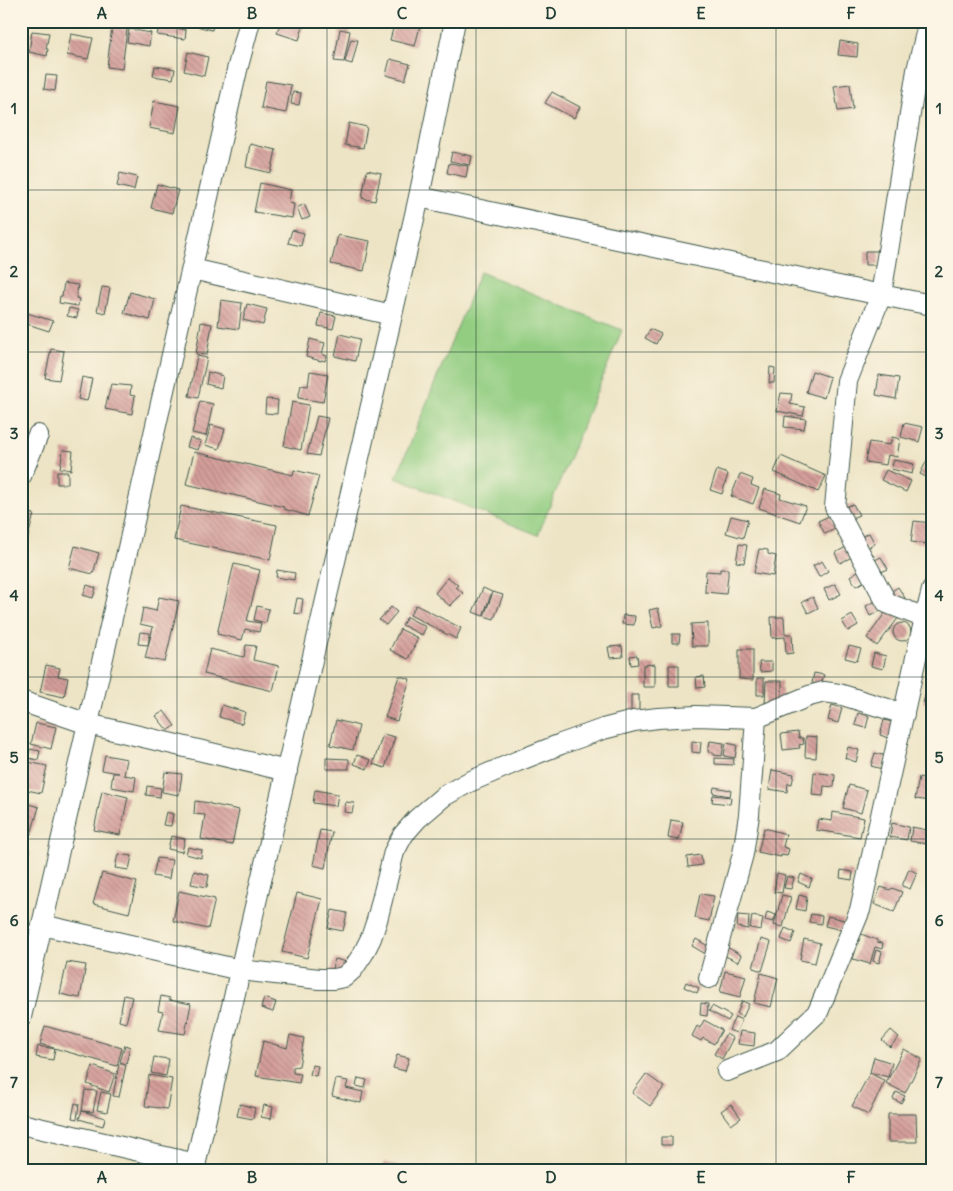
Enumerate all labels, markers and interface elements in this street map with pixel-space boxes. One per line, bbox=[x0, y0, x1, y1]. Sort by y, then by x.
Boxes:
text: A bbox=[97, 3, 107, 23]
text: B bbox=[247, 3, 258, 23]
text: C bbox=[397, 3, 408, 23]
text: D bbox=[545, 3, 557, 23]
text: E bbox=[696, 3, 706, 23]
text: F bbox=[846, 3, 856, 23]
text: 1 bbox=[11, 98, 17, 118]
text: 1 bbox=[936, 98, 942, 118]
text: 2 bbox=[10, 261, 19, 281]
text: 2 bbox=[935, 261, 944, 281]
text: 3 bbox=[9, 423, 19, 443]
text: 3 bbox=[934, 423, 944, 443]
text: 4 bbox=[9, 585, 19, 605]
text: 4 bbox=[934, 585, 944, 605]
text: 5 bbox=[9, 747, 19, 767]
text: 5 bbox=[934, 747, 944, 767]
text: 6 bbox=[9, 910, 19, 930]
text: 6 bbox=[934, 910, 944, 930]
text: 7 bbox=[10, 1072, 18, 1092]
text: 7 bbox=[935, 1072, 943, 1092]
text: A bbox=[97, 1167, 107, 1187]
text: B bbox=[247, 1167, 258, 1187]
text: C bbox=[397, 1167, 408, 1187]
text: D bbox=[545, 1167, 557, 1187]
text: E bbox=[696, 1167, 706, 1187]
text: F bbox=[846, 1167, 856, 1187]

